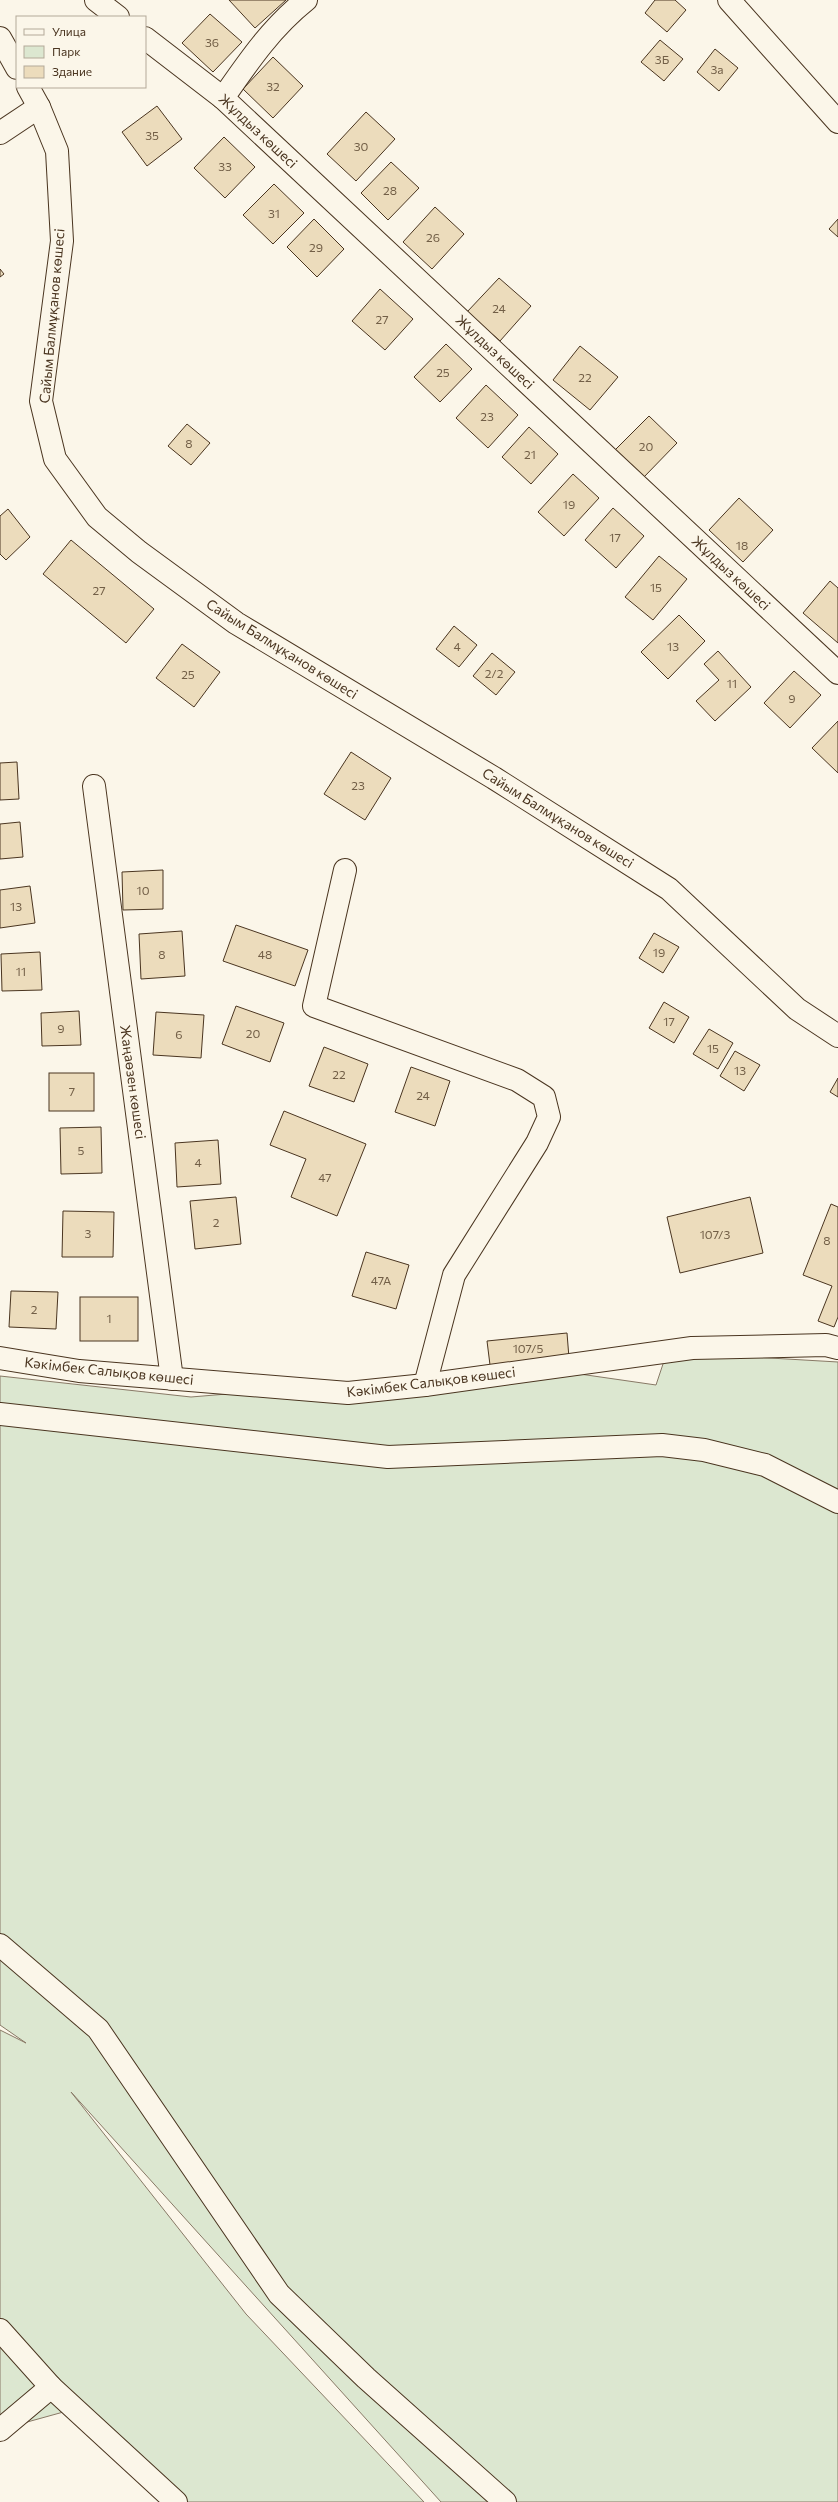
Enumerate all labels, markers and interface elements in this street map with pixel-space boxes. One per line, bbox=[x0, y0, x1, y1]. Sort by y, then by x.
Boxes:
legend bbox=[16, 16, 146, 88]
text: Улица bbox=[52, 24, 86, 38]
house number: 36 bbox=[205, 35, 219, 49]
text: Парк bbox=[52, 44, 81, 58]
house number: 3Б bbox=[655, 52, 670, 66]
house number: 3а bbox=[710, 62, 724, 76]
text: Здание bbox=[52, 64, 92, 78]
house number: 32 bbox=[266, 79, 280, 93]
street label: Жұлдыз көшесі bbox=[215, 90, 301, 172]
house number: 35 bbox=[145, 128, 159, 142]
house number: 30 bbox=[354, 139, 369, 153]
house number: 33 bbox=[218, 159, 232, 173]
house number: 28 bbox=[383, 183, 397, 197]
house number: 31 bbox=[268, 206, 280, 220]
street label: Сайым Балмұқанов көшесі bbox=[35, 228, 68, 404]
house number: 26 bbox=[426, 230, 440, 244]
house number: 29 bbox=[309, 240, 323, 254]
house number: 24 bbox=[492, 301, 506, 315]
street label: Жұлдыз көшесі bbox=[452, 311, 538, 393]
house number: 27 bbox=[376, 312, 388, 326]
house number: 25 bbox=[436, 365, 450, 379]
house number: 22 bbox=[578, 370, 592, 384]
house number: 23 bbox=[480, 409, 494, 423]
house number: 8 bbox=[185, 436, 193, 450]
house number: 20 bbox=[639, 439, 653, 453]
house number: 21 bbox=[524, 447, 536, 461]
house number: 19 bbox=[563, 497, 575, 511]
house number: 17 bbox=[609, 530, 621, 544]
street label: Жұлдыз көшесі bbox=[688, 532, 774, 614]
house number: 18 bbox=[736, 538, 748, 552]
house number: 15 bbox=[650, 580, 662, 594]
house number: 27 bbox=[93, 583, 105, 597]
street label: Сайым Балмұқанов көшесі bbox=[203, 595, 361, 702]
house number: 4 bbox=[453, 639, 461, 653]
house number: 13 bbox=[667, 639, 679, 653]
house number: 2/2 bbox=[485, 666, 504, 680]
house number: 25 bbox=[181, 667, 195, 681]
house number: 11 bbox=[727, 676, 737, 690]
house number: 9 bbox=[788, 691, 796, 705]
street label: Сайым Балмұқанов көшесі bbox=[479, 764, 637, 871]
house number: 23 bbox=[351, 778, 365, 792]
house number: 10 bbox=[137, 883, 150, 897]
house number: 13 bbox=[10, 899, 22, 913]
house number: 19 bbox=[653, 945, 665, 959]
house number: 8 bbox=[158, 947, 166, 961]
house number: 48 bbox=[258, 947, 272, 961]
house number: 11 bbox=[16, 964, 26, 978]
house number: 17 bbox=[663, 1014, 675, 1028]
house number: 9 bbox=[57, 1021, 65, 1035]
street label: Жаңаөзен көшесі bbox=[117, 1024, 150, 1140]
house number: 20 bbox=[246, 1026, 260, 1040]
house number: 6 bbox=[175, 1027, 183, 1041]
house number: 15 bbox=[707, 1041, 719, 1055]
house number: 13 bbox=[734, 1063, 746, 1077]
house number: 22 bbox=[332, 1067, 346, 1081]
house number: 7 bbox=[69, 1084, 75, 1098]
house number: 24 bbox=[416, 1088, 430, 1102]
house number: 5 bbox=[78, 1143, 85, 1157]
house number: 4 bbox=[194, 1155, 202, 1169]
house number: 47 bbox=[318, 1170, 332, 1184]
house number: 2 bbox=[213, 1215, 220, 1229]
house number: 3 bbox=[85, 1226, 92, 1240]
house number: 107/3 bbox=[700, 1227, 730, 1241]
house number: 8 bbox=[823, 1233, 831, 1247]
house number: 47А bbox=[371, 1273, 391, 1287]
house number: 2 bbox=[31, 1302, 38, 1316]
house number: 1 bbox=[106, 1311, 112, 1325]
house number: 107/5 bbox=[513, 1341, 543, 1355]
street label: Кәкімбек Салықов көшесі bbox=[24, 1353, 195, 1388]
street label: Кәкімбек Салықов көшесі bbox=[345, 1363, 516, 1400]

